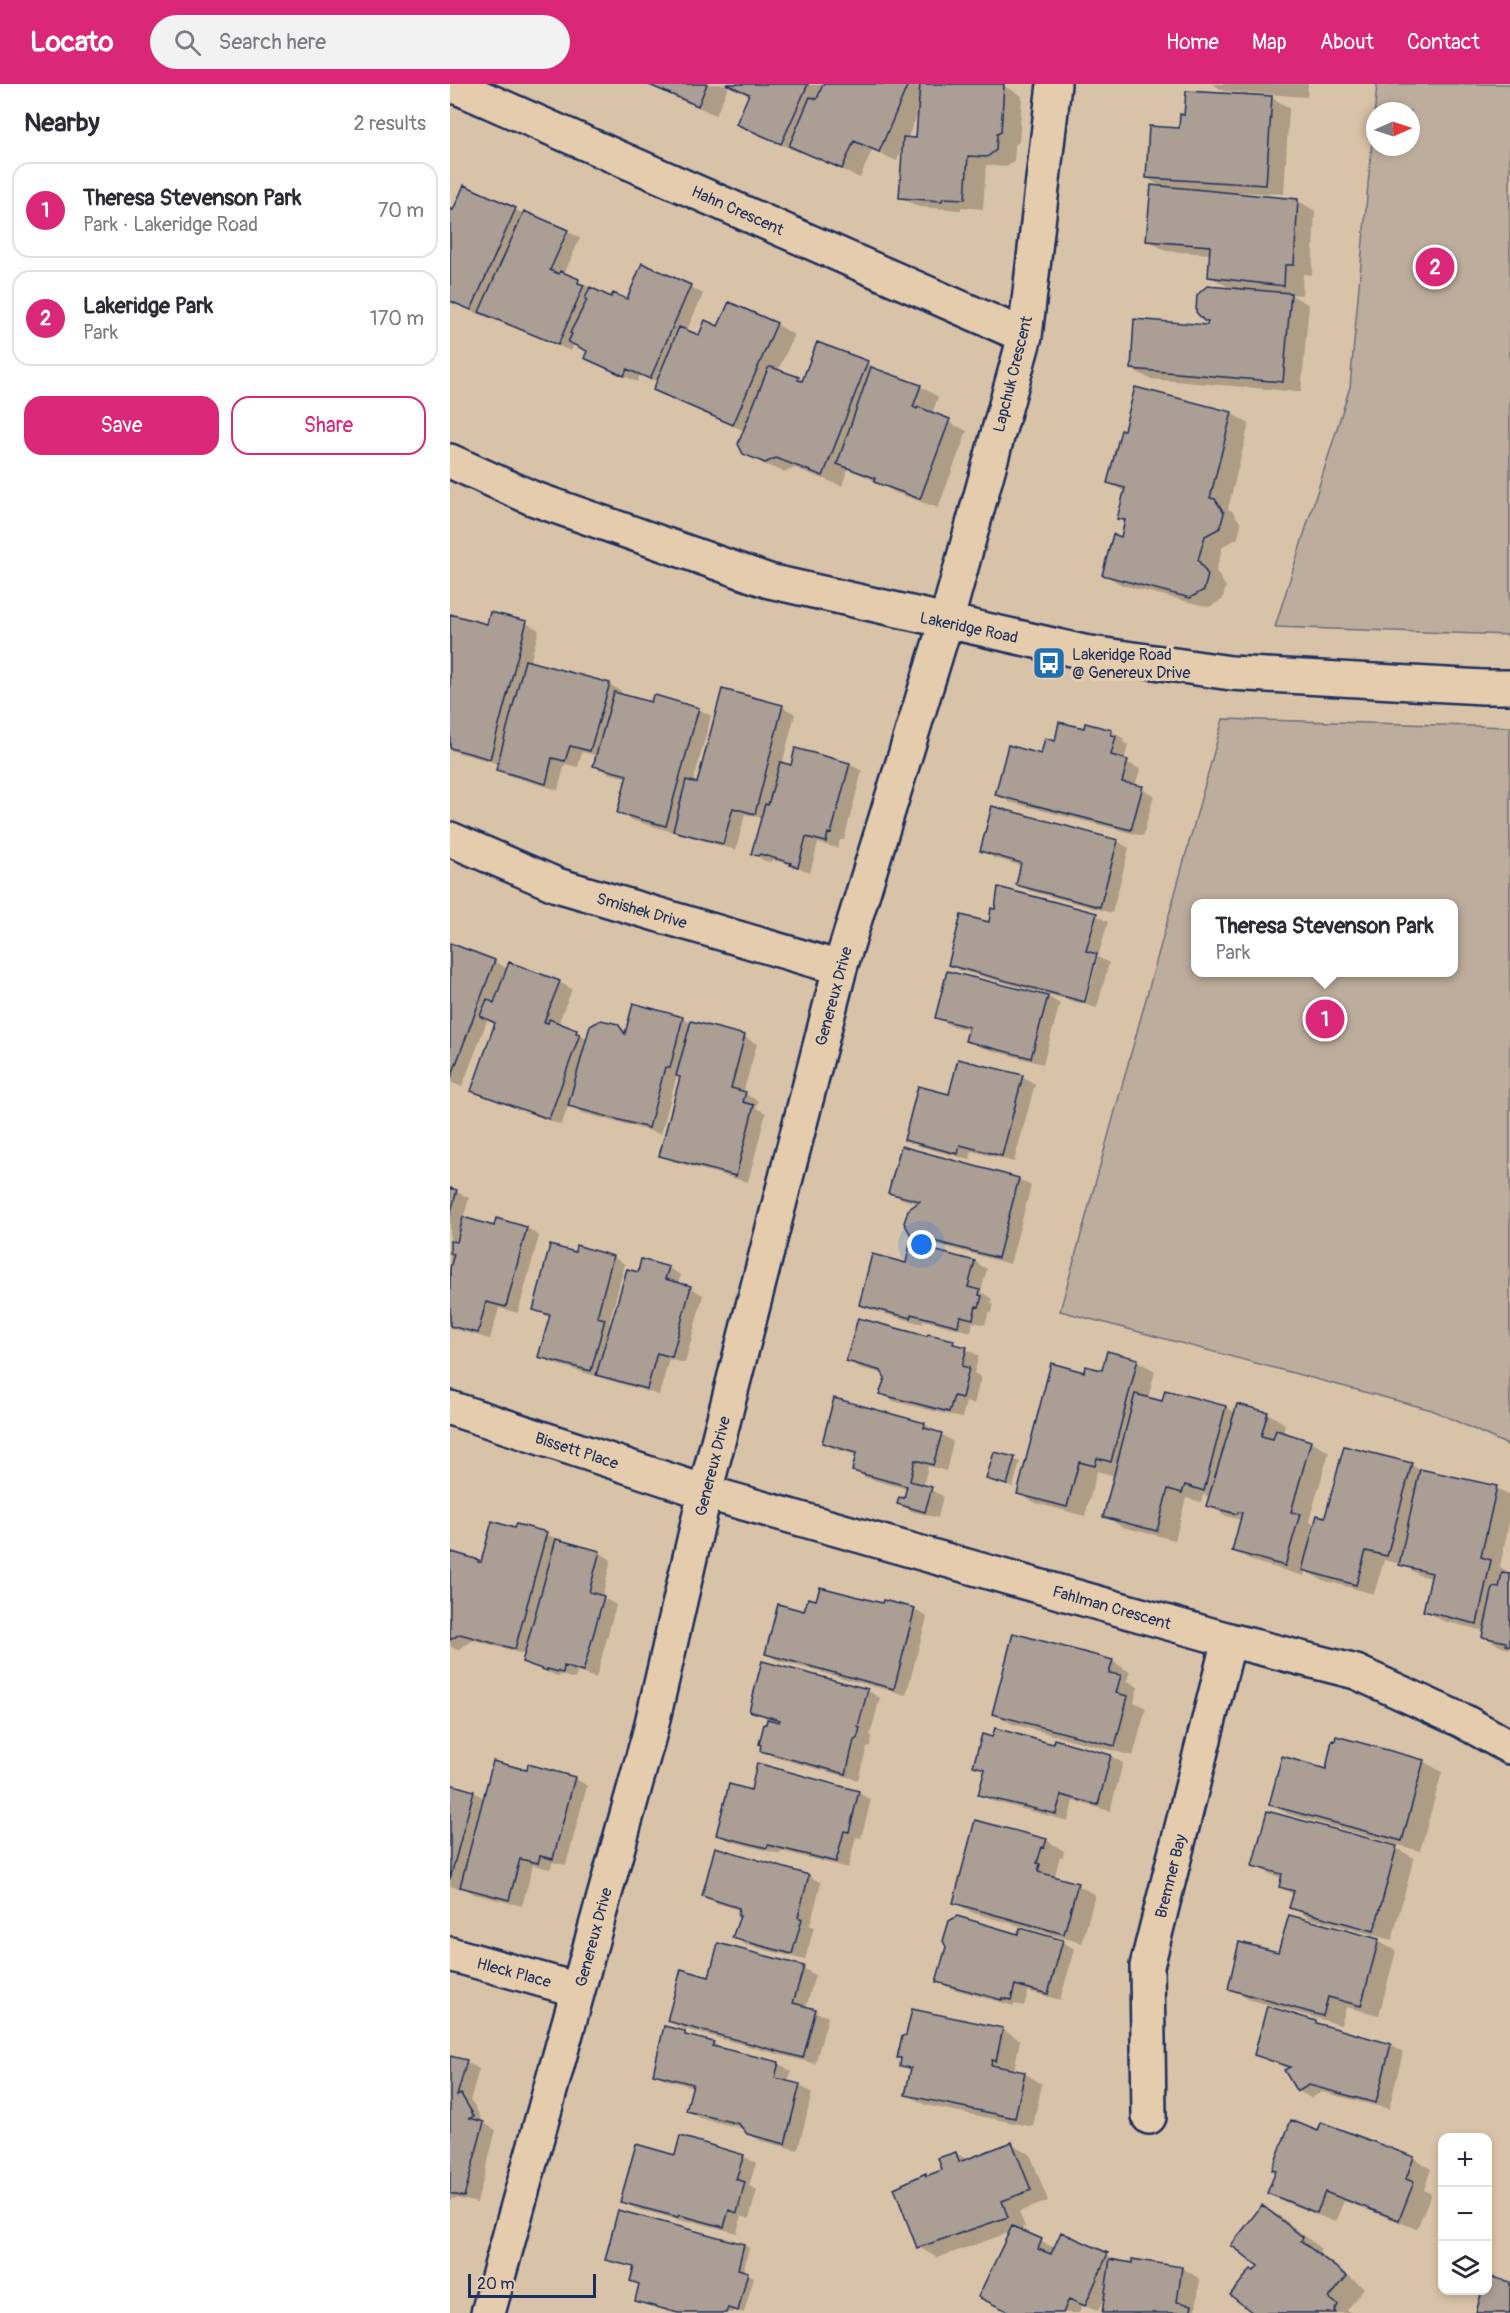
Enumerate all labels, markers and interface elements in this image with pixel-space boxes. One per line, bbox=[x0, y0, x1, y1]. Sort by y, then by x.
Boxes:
search box bbox=[150, 15, 570, 69]
text: Locato bbox=[30, 25, 114, 60]
icon: search bbox=[171, 26, 204, 59]
text: Search here bbox=[219, 28, 326, 56]
text: Home bbox=[1166, 29, 1219, 56]
text: Map bbox=[1252, 29, 1287, 56]
text: About bbox=[1320, 29, 1374, 56]
text: Contact bbox=[1407, 29, 1480, 56]
north arrow bbox=[1366, 102, 1420, 156]
text: Nearby bbox=[24, 107, 100, 139]
text: 2 results bbox=[354, 111, 426, 136]
street label: Hahn Crescent bbox=[688, 182, 787, 240]
text: Theresa Stevenson Park bbox=[83, 184, 302, 212]
text: 1 bbox=[42, 198, 49, 223]
text: 70 m bbox=[378, 198, 424, 223]
text: Park · Lakeridge Road bbox=[83, 212, 258, 237]
pin: 2 bbox=[1416, 244, 1454, 290]
text: Lakeridge Park bbox=[83, 292, 213, 320]
text: 2 bbox=[40, 306, 51, 331]
text: 170 m bbox=[370, 306, 424, 331]
street label: Lapchuk Crescent bbox=[989, 313, 1037, 434]
text: Park bbox=[83, 320, 118, 345]
button: Save bbox=[24, 396, 219, 455]
button: Share bbox=[231, 396, 426, 455]
street label: Lakeridge Road bbox=[918, 608, 1020, 648]
bus stop icon: Lakeridge Road @ Genereux Drive bbox=[1031, 645, 1067, 681]
place label: Lakeridge Road @ Genereux Drive bbox=[1072, 645, 1190, 683]
street label: Smishek Drive bbox=[594, 888, 689, 933]
popup bbox=[1191, 899, 1458, 977]
text: Theresa Stevenson Park bbox=[1215, 912, 1434, 940]
text: Park bbox=[1215, 940, 1250, 965]
street label: Genereux Drive bbox=[811, 944, 857, 1048]
pin: 1 bbox=[1306, 996, 1344, 1042]
your location bbox=[907, 1230, 936, 1259]
street label: Genereux Drive bbox=[691, 1414, 735, 1518]
street label: Bissett Place bbox=[532, 1428, 621, 1474]
street label: Fahlman Crescent bbox=[1050, 1581, 1174, 1635]
street label: Bremner Bay bbox=[1151, 1832, 1191, 1920]
street label: Genereux Drive bbox=[571, 1885, 617, 1989]
street label: Hleck Place bbox=[474, 1953, 553, 1993]
map controls bbox=[1438, 2133, 1492, 2295]
button: + bbox=[1438, 2133, 1492, 2187]
button: − bbox=[1438, 2187, 1492, 2241]
button: layers bbox=[1438, 2241, 1492, 2295]
scale bar bbox=[468, 2271, 596, 2298]
text: 20 m bbox=[477, 2274, 515, 2294]

